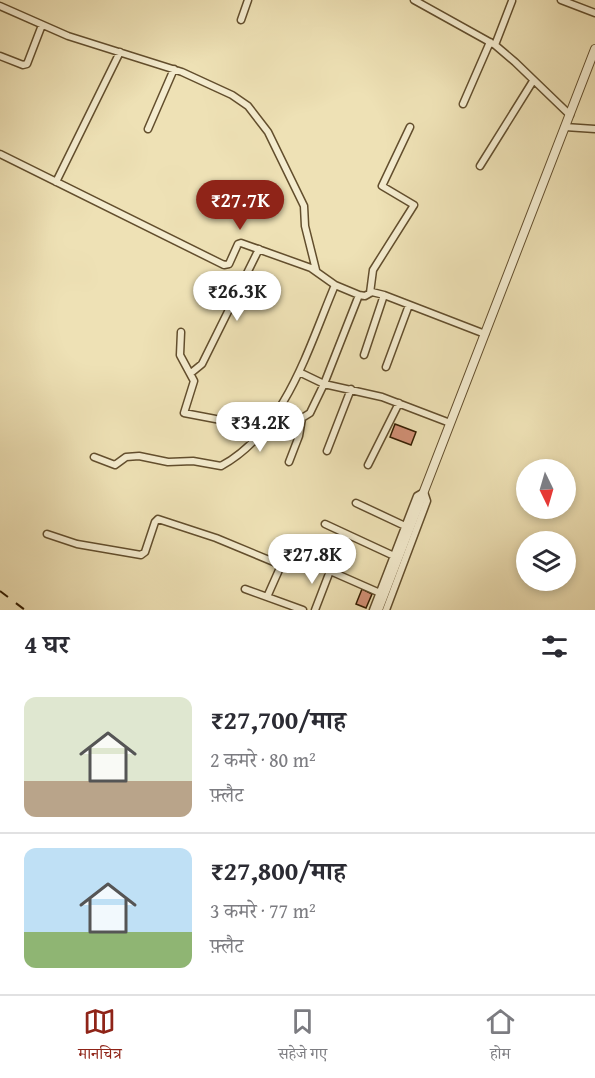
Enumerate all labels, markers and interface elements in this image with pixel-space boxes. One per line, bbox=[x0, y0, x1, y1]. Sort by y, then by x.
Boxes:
pin: ₹27.7K bbox=[191, 180, 289, 231]
text: ₹27.7K bbox=[210, 185, 270, 214]
pin: ₹26.3K bbox=[188, 271, 286, 322]
text: ₹26.3K bbox=[207, 276, 267, 305]
pin: ₹34.2K bbox=[211, 402, 309, 453]
text: ₹34.2K bbox=[230, 407, 290, 436]
north arrow bbox=[516, 459, 576, 519]
map controls bbox=[516, 459, 576, 591]
button: layers bbox=[516, 531, 576, 591]
pin: ₹27.8K bbox=[263, 534, 361, 585]
text: ₹27.8K bbox=[282, 539, 342, 568]
text: 4 घर bbox=[24, 624, 69, 663]
icon: filters bbox=[538, 630, 571, 663]
text: ₹27,700/माह bbox=[210, 700, 346, 739]
icon: home bbox=[72, 721, 144, 793]
text: 2 कमरे · 80 m² bbox=[210, 745, 316, 774]
text: फ़्लैट bbox=[210, 780, 243, 809]
text: ₹27,800/माह bbox=[210, 851, 346, 890]
icon: home bbox=[72, 872, 144, 944]
text: 3 कमरे · 77 m² bbox=[210, 896, 316, 925]
text: फ़्लैट bbox=[210, 931, 243, 960]
tab: मानचित्र bbox=[78, 1005, 122, 1069]
tab: सहेजे गए bbox=[278, 1005, 327, 1069]
tab: होम bbox=[484, 1005, 517, 1069]

